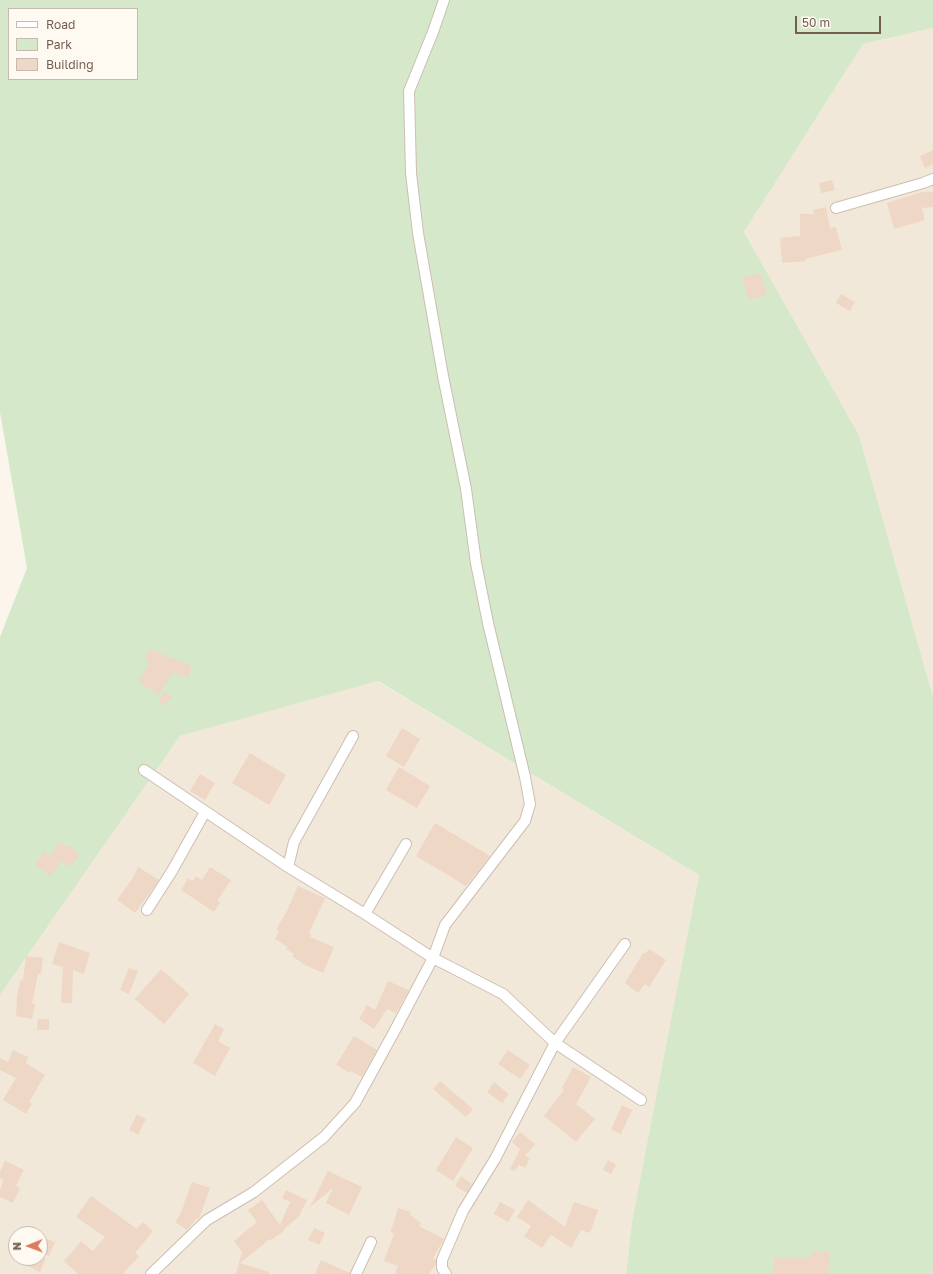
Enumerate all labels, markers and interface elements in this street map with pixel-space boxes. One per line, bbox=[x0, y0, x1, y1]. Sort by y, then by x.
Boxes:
legend bbox=[8, 8, 138, 80]
scale bar bbox=[797, 8, 883, 34]
text: 50 m bbox=[802, 15, 830, 30]
text: Road bbox=[46, 17, 75, 32]
text: Park bbox=[46, 37, 72, 52]
text: Building bbox=[46, 57, 94, 72]
north arrow bbox=[8, 1226, 48, 1266]
text: N bbox=[10, 1242, 23, 1251]

